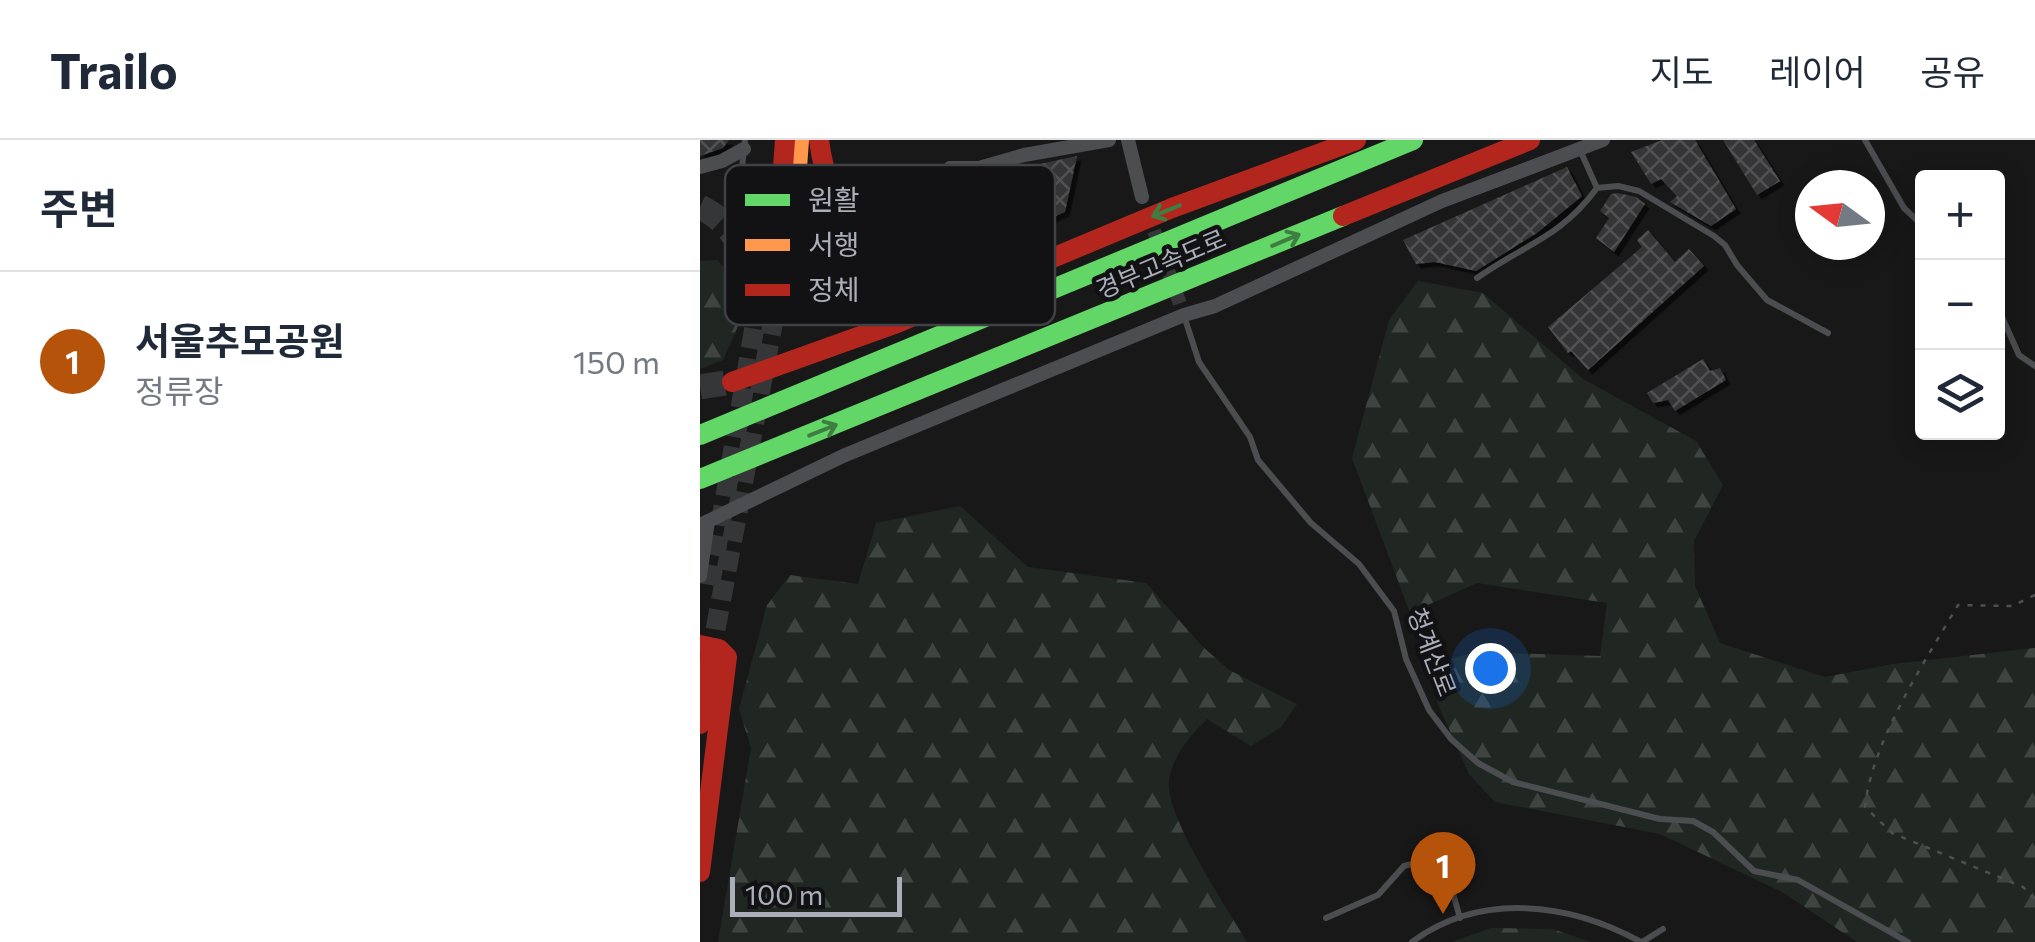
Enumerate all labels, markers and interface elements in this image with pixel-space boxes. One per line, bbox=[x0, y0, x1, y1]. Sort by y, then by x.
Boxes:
text: Trailo bbox=[50, 40, 178, 99]
text: 지도 bbox=[1650, 49, 1714, 92]
text: 레이어 bbox=[1769, 49, 1866, 92]
text: 공유 bbox=[1921, 49, 1985, 92]
legend bbox=[725, 165, 1055, 325]
north arrow bbox=[1795, 170, 1885, 260]
map controls bbox=[1915, 170, 2005, 440]
button: + bbox=[1915, 170, 2005, 260]
text: 주변 bbox=[40, 181, 117, 233]
text: 원활 bbox=[808, 182, 860, 216]
one-way arrow bbox=[1151, 203, 1182, 221]
street label: 경부고속도로 bbox=[1091, 222, 1230, 304]
text: 서행 bbox=[808, 227, 860, 261]
one-way arrow bbox=[1270, 229, 1300, 247]
button: − bbox=[1915, 260, 2005, 350]
text: 정체 bbox=[808, 272, 860, 306]
text: 서울추모공원 bbox=[135, 316, 345, 363]
text: 1 bbox=[65, 341, 80, 381]
text: 150 m bbox=[573, 341, 660, 381]
button: layers bbox=[1915, 350, 2005, 440]
text: 정류장 bbox=[135, 370, 223, 410]
one-way arrow bbox=[807, 419, 838, 437]
street label: 청계산로 bbox=[1402, 603, 1463, 700]
your location bbox=[1465, 643, 1516, 694]
pin: 1 bbox=[1410, 832, 1476, 914]
scale bar bbox=[730, 872, 902, 916]
text: 100 m bbox=[745, 877, 823, 911]

